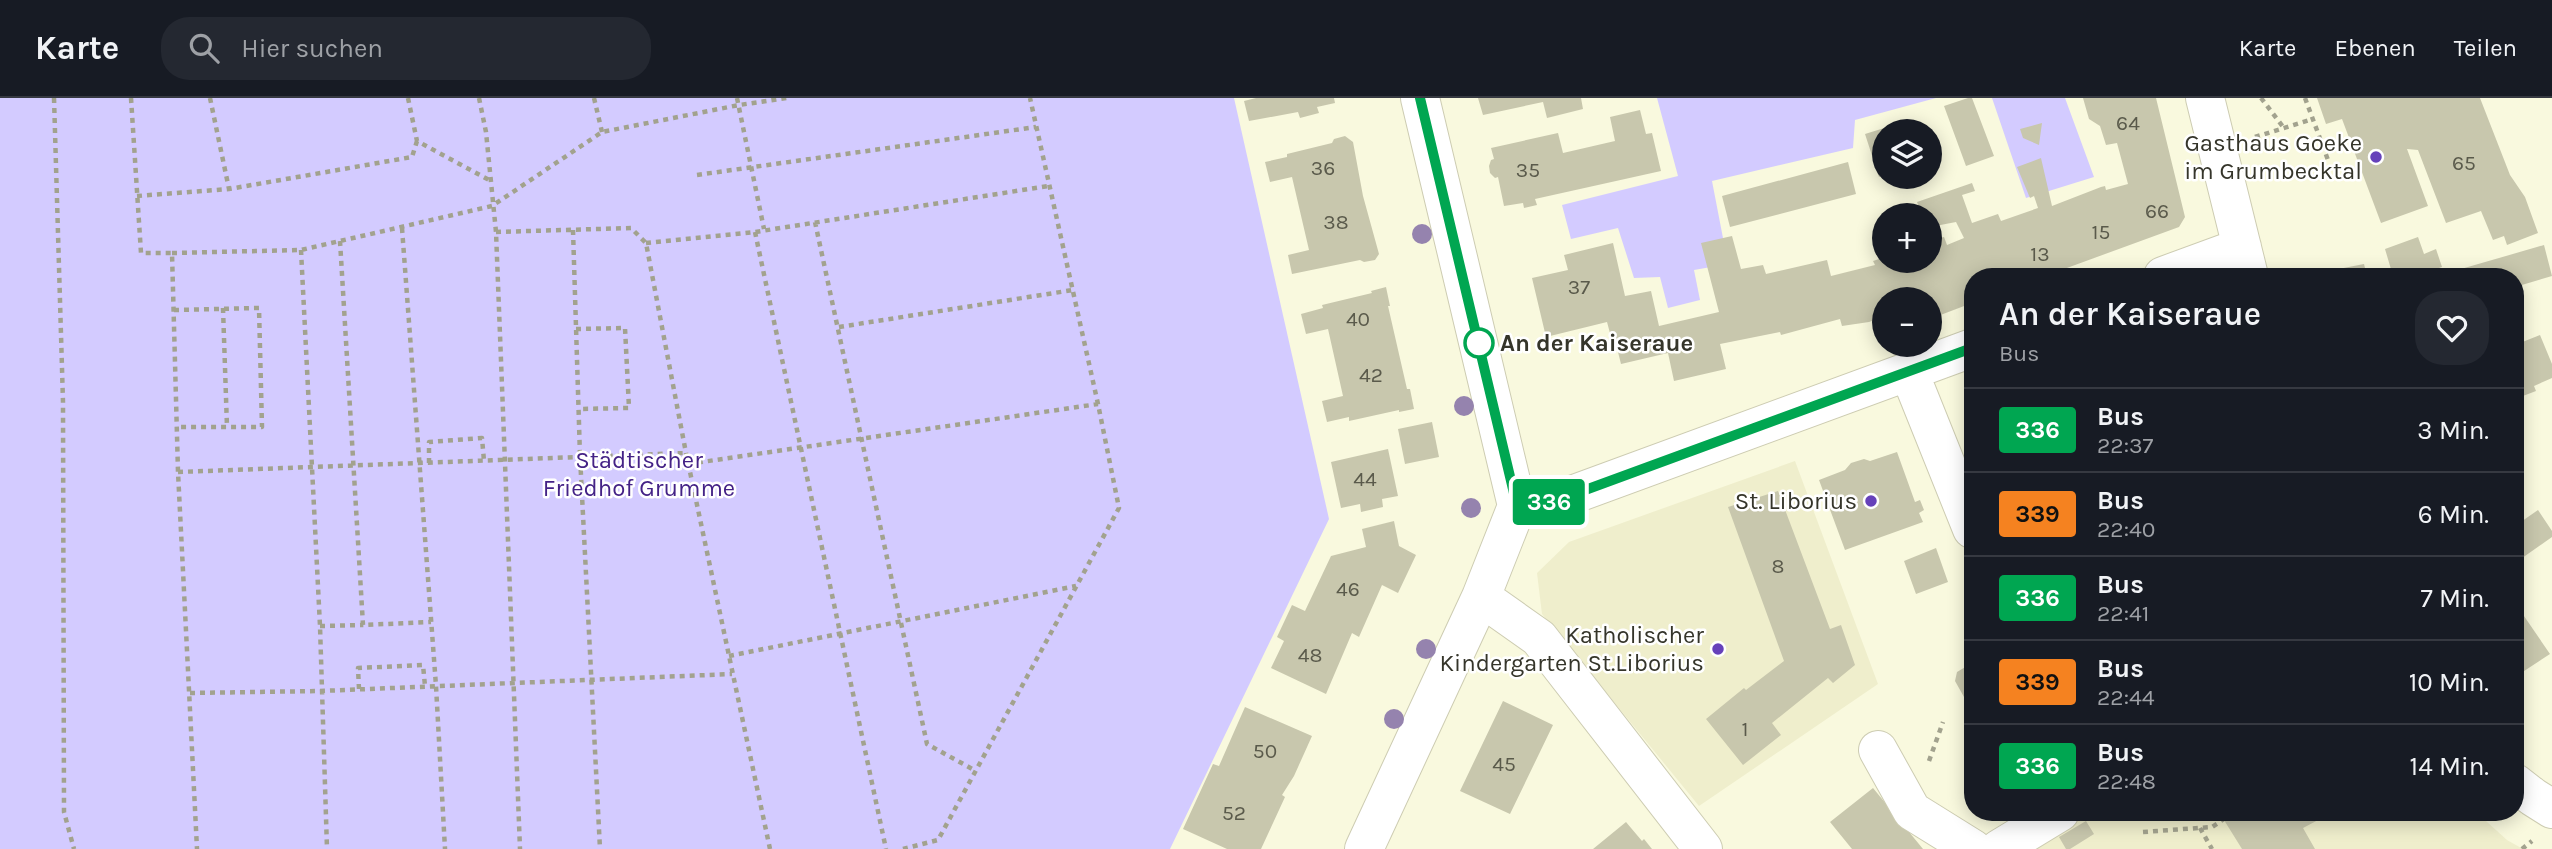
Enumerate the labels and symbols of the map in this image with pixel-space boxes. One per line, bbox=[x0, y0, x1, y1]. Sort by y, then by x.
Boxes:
house number: 64 bbox=[2116, 111, 2140, 135]
place label: Gasthaus Goeke im Grumbecktal bbox=[2184, 129, 2362, 185]
marker: Gasthaus Goeke im Grumbecktal bbox=[2368, 149, 2384, 165]
house number: 65 bbox=[2452, 151, 2476, 175]
house number: 36 bbox=[1311, 156, 1335, 180]
house number: 35 bbox=[1516, 158, 1540, 182]
house number: 66 bbox=[2145, 199, 2169, 223]
house number: 38 bbox=[1323, 210, 1349, 234]
house number: 15 bbox=[2092, 220, 2110, 244]
house number: 13 bbox=[2030, 242, 2050, 266]
house number: 37 bbox=[1568, 275, 1590, 299]
house number: 40 bbox=[1346, 307, 1370, 331]
marker: An der Kaiseraue bbox=[1464, 328, 1494, 358]
place label: An der Kaiseraue bbox=[1500, 329, 1693, 357]
house number: 42 bbox=[1359, 363, 1383, 387]
park label: Städtischer Friedhof Grumme bbox=[543, 446, 735, 502]
house number: 44 bbox=[1353, 467, 1377, 491]
line badge: 336 bbox=[1509, 479, 1589, 525]
place label: St. Liborius bbox=[1735, 487, 1857, 515]
marker: St. Liborius bbox=[1863, 493, 1879, 509]
house number: 8 bbox=[1772, 554, 1784, 578]
house number: 46 bbox=[1336, 577, 1360, 601]
place label: Katholischer Kindergarten St.Liborius bbox=[1439, 621, 1704, 677]
marker: Katholischer Kindergarten St.Liborius bbox=[1710, 641, 1726, 657]
house number: 48 bbox=[1298, 643, 1322, 667]
house number: 1 bbox=[1742, 717, 1748, 741]
house number: 50 bbox=[1253, 739, 1277, 763]
house number: 45 bbox=[1492, 752, 1516, 776]
house number: 52 bbox=[1222, 801, 1246, 825]

